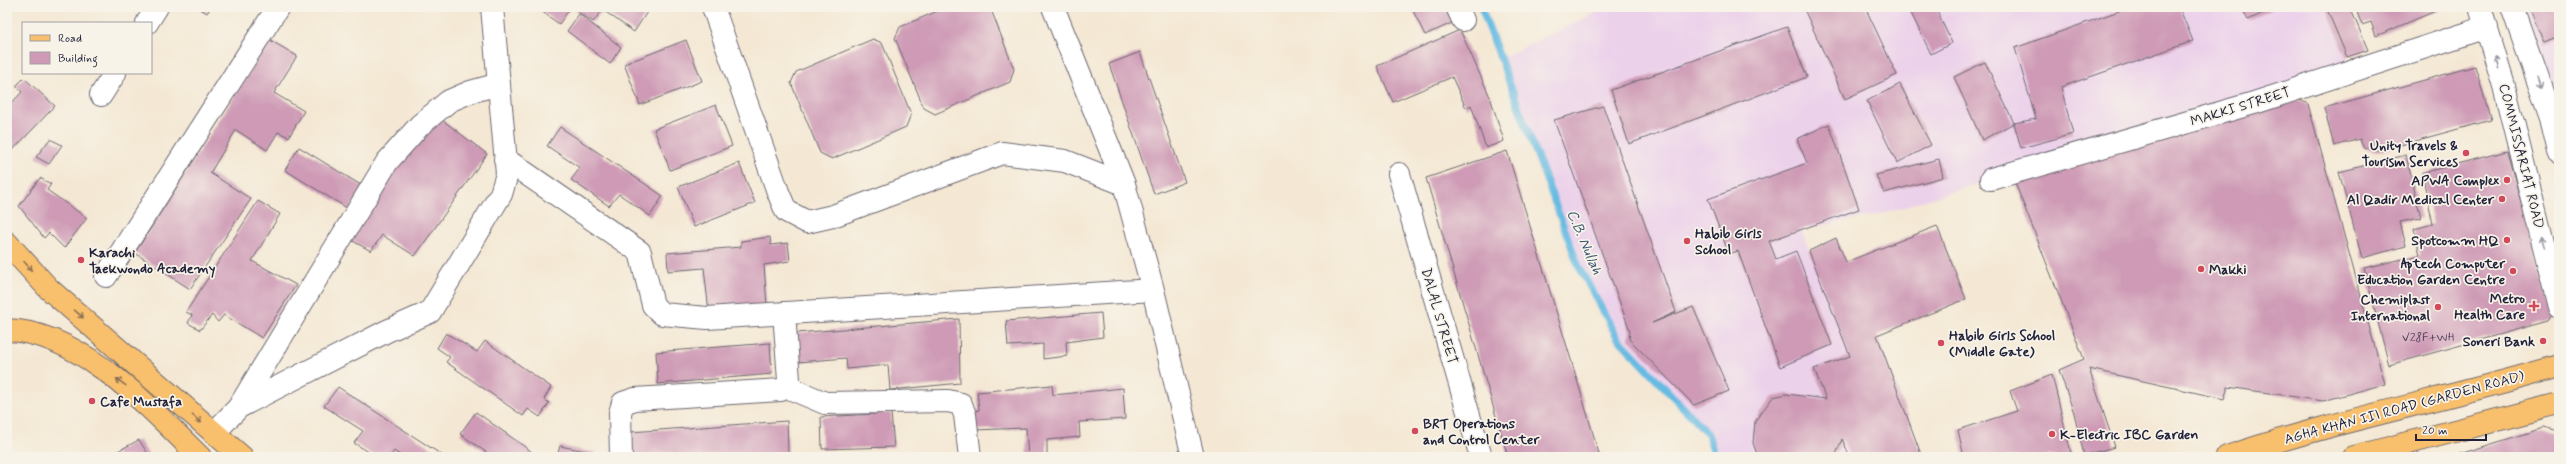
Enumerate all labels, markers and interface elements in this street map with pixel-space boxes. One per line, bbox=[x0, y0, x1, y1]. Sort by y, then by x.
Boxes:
legend bbox=[22, 22, 152, 74]
text: Road bbox=[58, 31, 82, 47]
text: Building bbox=[58, 51, 98, 68]
one-way arrow bbox=[2493, 56, 2500, 69]
one-way arrow bbox=[2536, 77, 2544, 89]
street label: COMMISSARIAT ROAD bbox=[2494, 82, 2548, 231]
street label: MAKKI STREET bbox=[2188, 83, 2292, 131]
place label: Unity Travels & Tourism Services bbox=[2362, 137, 2458, 171]
marker: Unity Travels & Tourism Services bbox=[2461, 148, 2471, 158]
place label: APWA Complex bbox=[2411, 172, 2500, 190]
marker: APWA Complex bbox=[2502, 175, 2512, 185]
place label: Al Qadir Medical Center bbox=[2347, 191, 2494, 209]
marker: Al Qadir Medical Center bbox=[2497, 194, 2507, 204]
water label: C.B. Nullah bbox=[1561, 207, 1607, 278]
place label: Habib Girls School bbox=[1695, 225, 1763, 259]
place label: Spotcomm HQ bbox=[2411, 232, 2499, 250]
marker: Spotcomm HQ bbox=[2502, 235, 2512, 245]
marker: Habib Girls School bbox=[1682, 236, 1692, 246]
one-way arrow bbox=[2539, 236, 2546, 249]
place label: Karachi Taekwondo Academy bbox=[89, 244, 216, 278]
marker: Karachi Taekwondo Academy bbox=[76, 255, 86, 265]
place label: Aptech Computer Education Garden Centre bbox=[2357, 255, 2506, 289]
one-way arrow bbox=[23, 261, 33, 271]
place label: Makki bbox=[2209, 261, 2247, 279]
marker: Makki bbox=[2196, 264, 2206, 274]
street label: DALAL STREET bbox=[1417, 266, 1461, 367]
marker: Aptech Computer Education Garden Centre bbox=[2508, 266, 2518, 276]
place label: Metro Health Care bbox=[2454, 290, 2525, 324]
place label: Chemiplast International bbox=[2351, 291, 2431, 325]
marker: Metro Health Care bbox=[2528, 300, 2540, 312]
marker: Chemiplast International bbox=[2433, 302, 2443, 312]
one-way arrow bbox=[73, 310, 84, 319]
place label: Habib Girls School (Middle Gate) bbox=[1949, 327, 2055, 361]
house number: V28F+WH bbox=[2402, 330, 2454, 346]
place label: Soneri Bank bbox=[2463, 333, 2535, 351]
marker: Soneri Bank bbox=[2538, 336, 2548, 346]
marker: Habib Girls School (Middle Gate) bbox=[1936, 338, 1946, 348]
street label: AGHA KHAN III ROAD (GARDEN ROAD) bbox=[2282, 367, 2526, 449]
one-way arrow bbox=[116, 377, 127, 386]
place label: Cafe Mustafa bbox=[100, 393, 182, 411]
marker: Cafe Mustafa bbox=[87, 396, 97, 406]
one-way arrow bbox=[192, 414, 203, 423]
place label: BRT Operations and Control Center bbox=[1423, 415, 1540, 449]
scale bar bbox=[2416, 416, 2486, 442]
text: 20 m bbox=[2422, 423, 2448, 439]
marker: BRT Operations and Control Center bbox=[1410, 426, 1420, 436]
place label: K-Electric IBC Garden bbox=[2060, 426, 2198, 444]
marker: K-Electric IBC Garden bbox=[2047, 429, 2057, 439]

